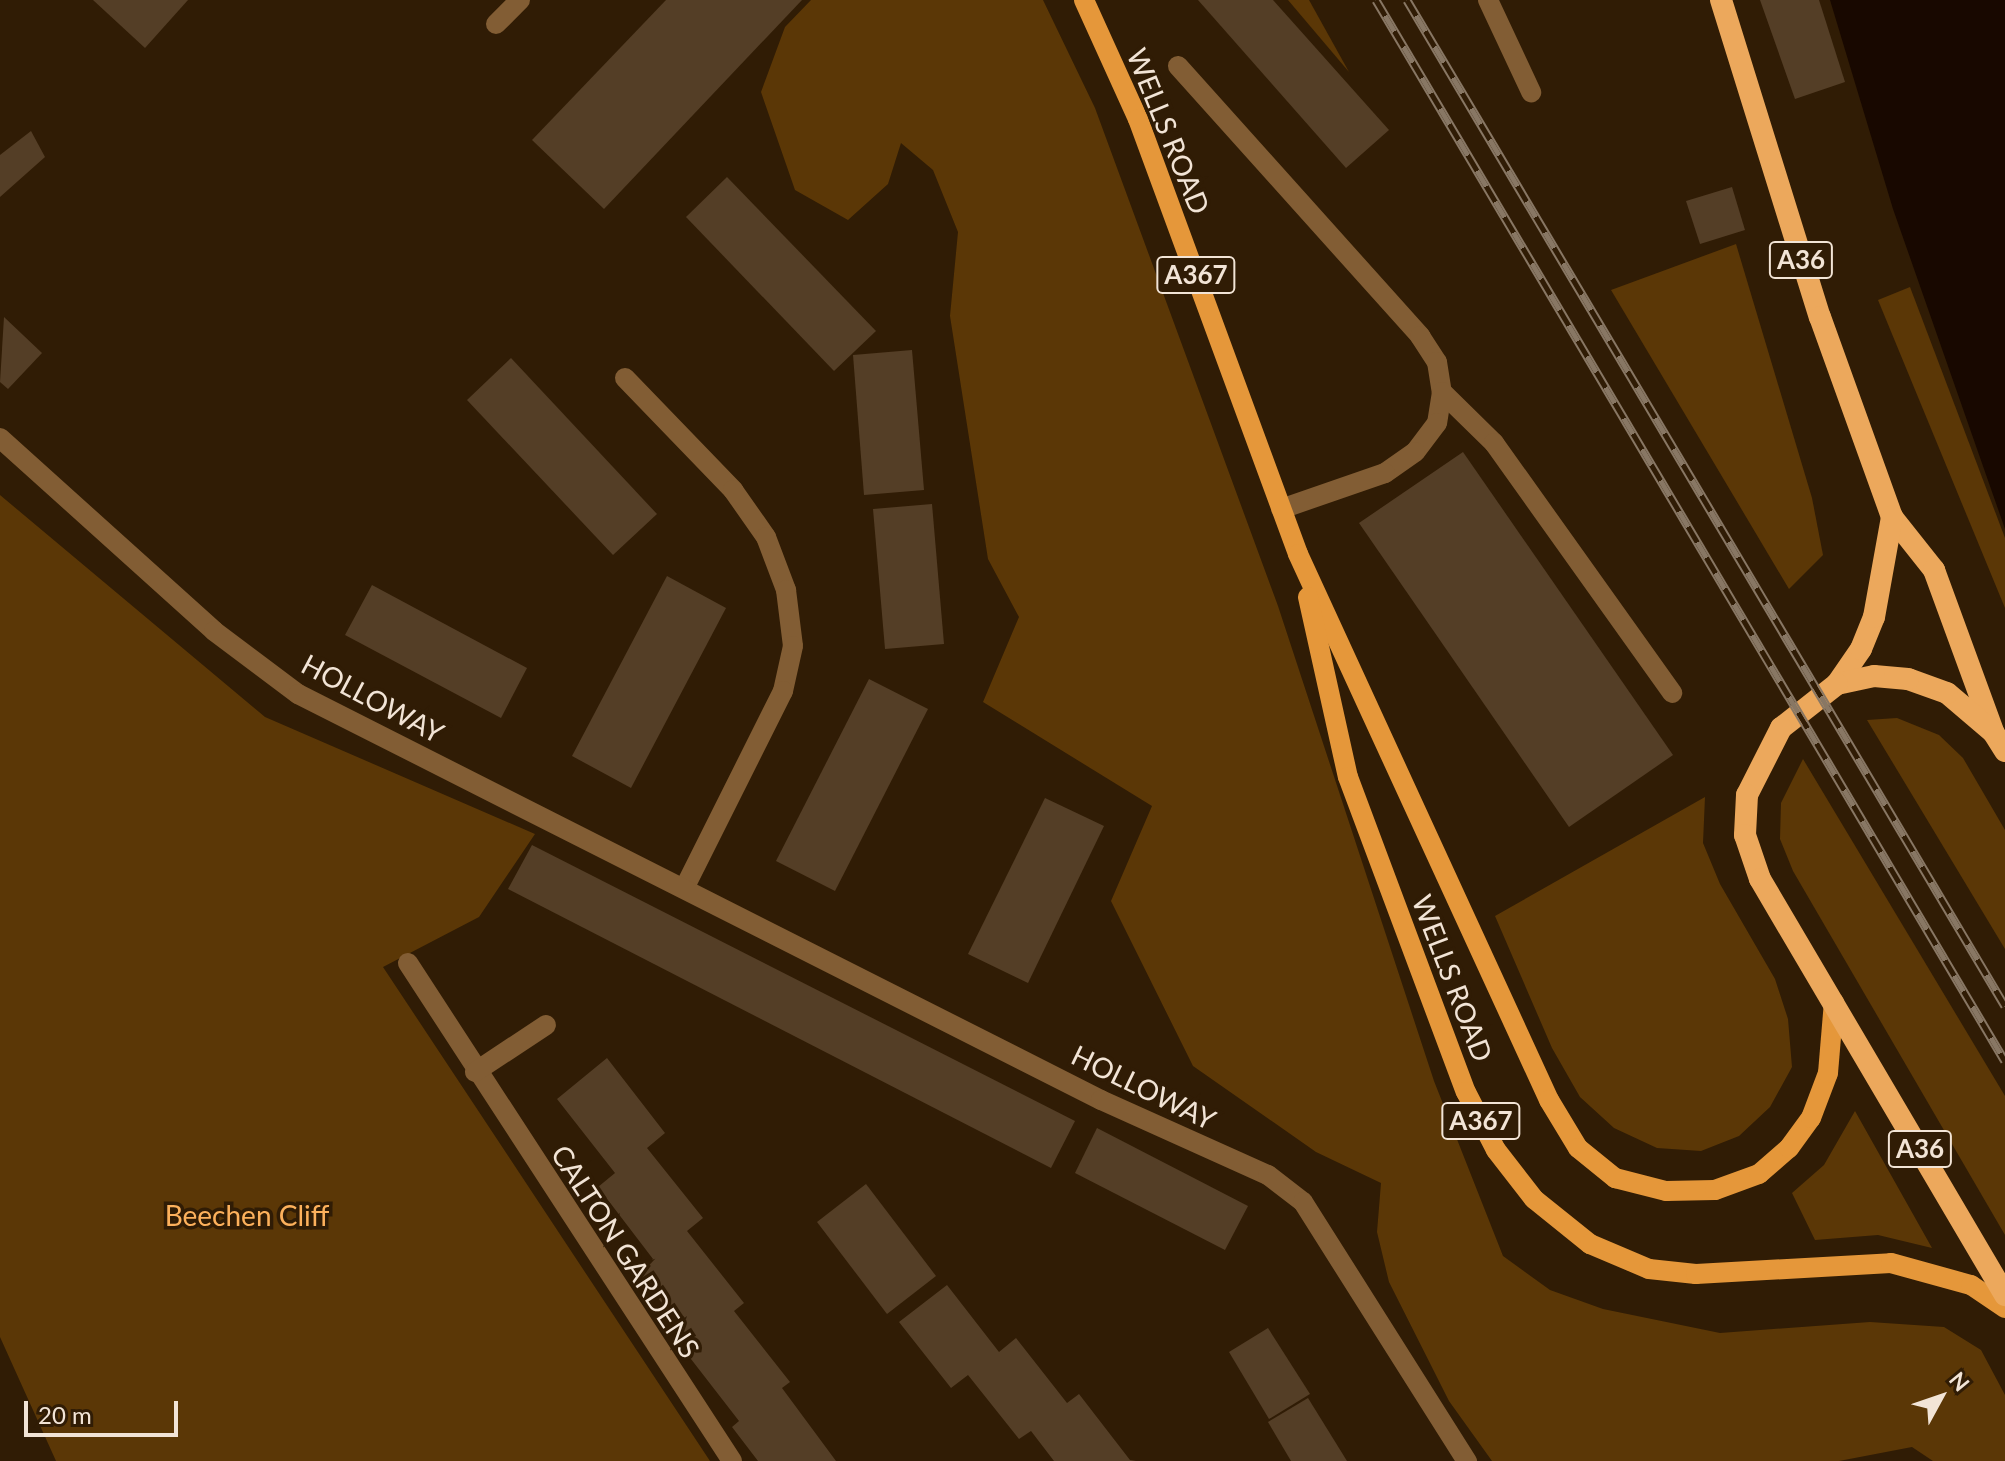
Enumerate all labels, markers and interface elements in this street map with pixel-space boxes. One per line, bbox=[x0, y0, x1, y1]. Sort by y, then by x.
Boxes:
street label: WELLS ROAD bbox=[1121, 43, 1217, 219]
road number: A36 bbox=[1767, 238, 1835, 282]
road number: A367 bbox=[1156, 253, 1236, 297]
street label: HOLLOWAY bbox=[296, 647, 450, 749]
street label: WELLS ROAD bbox=[1406, 890, 1500, 1066]
street label: HOLLOWAY bbox=[1067, 1038, 1221, 1136]
road number: A367 bbox=[1441, 1099, 1521, 1143]
road number: A36 bbox=[1886, 1127, 1954, 1171]
street label: CALTON GARDENS bbox=[545, 1138, 707, 1364]
park label: Beechen Cliff bbox=[165, 1198, 329, 1232]
north arrow bbox=[1901, 1357, 1981, 1437]
text: N bbox=[1944, 1366, 1976, 1396]
scale bar bbox=[28, 1385, 182, 1435]
text: 20 m bbox=[38, 1400, 92, 1429]

